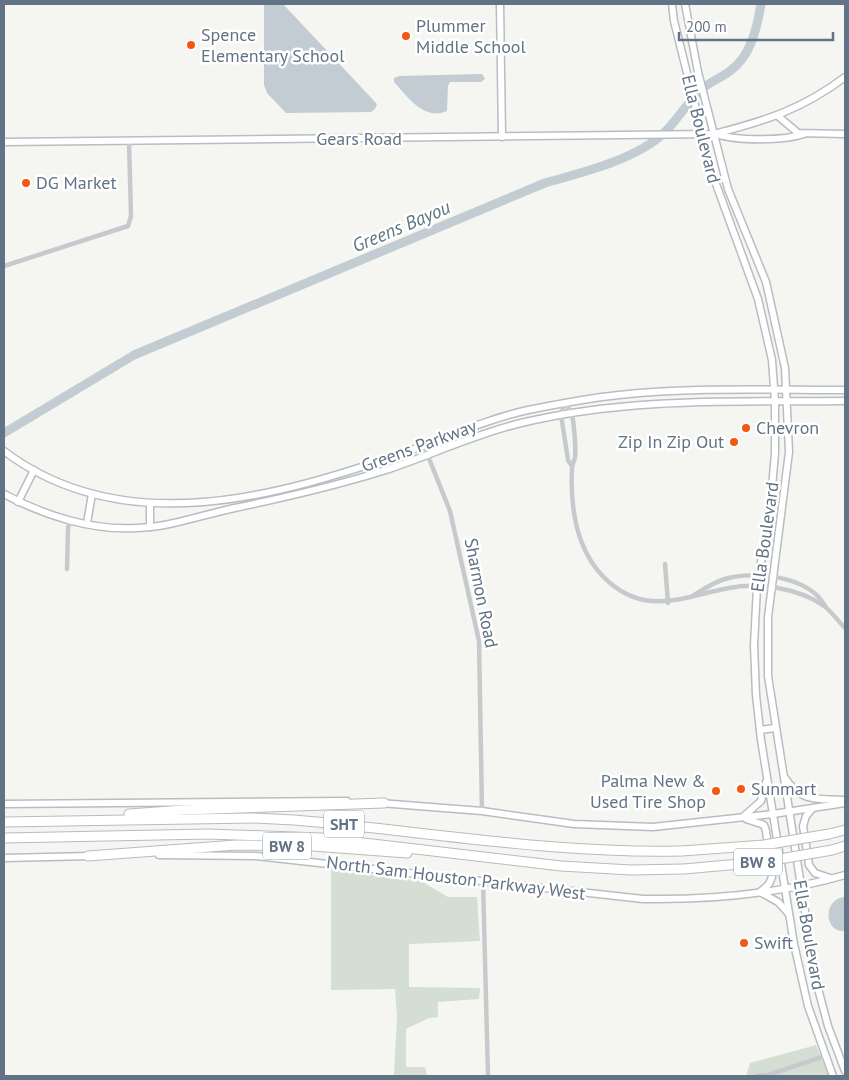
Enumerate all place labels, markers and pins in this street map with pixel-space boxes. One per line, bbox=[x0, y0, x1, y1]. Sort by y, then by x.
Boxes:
place label: Plummer Middle School bbox=[416, 14, 526, 58]
place label: Spence Elementary School bbox=[201, 23, 345, 67]
marker: Plummer Middle School bbox=[400, 30, 412, 42]
marker: Spence Elementary School bbox=[185, 39, 197, 51]
place label: DG Market bbox=[36, 171, 117, 194]
marker: DG Market bbox=[20, 177, 32, 189]
place label: Chevron bbox=[756, 416, 819, 439]
marker: Chevron bbox=[740, 422, 752, 434]
place label: Zip In Zip Out bbox=[618, 430, 724, 453]
marker: Zip In Zip Out bbox=[728, 436, 740, 448]
place label: Palma New & Used Tire Shop bbox=[590, 769, 706, 813]
place label: Sunmart bbox=[751, 777, 816, 800]
marker: Sunmart bbox=[735, 783, 747, 795]
marker: Palma New & Used Tire Shop bbox=[710, 785, 722, 797]
place label: Swift bbox=[754, 931, 793, 954]
marker: Swift bbox=[738, 937, 750, 949]

